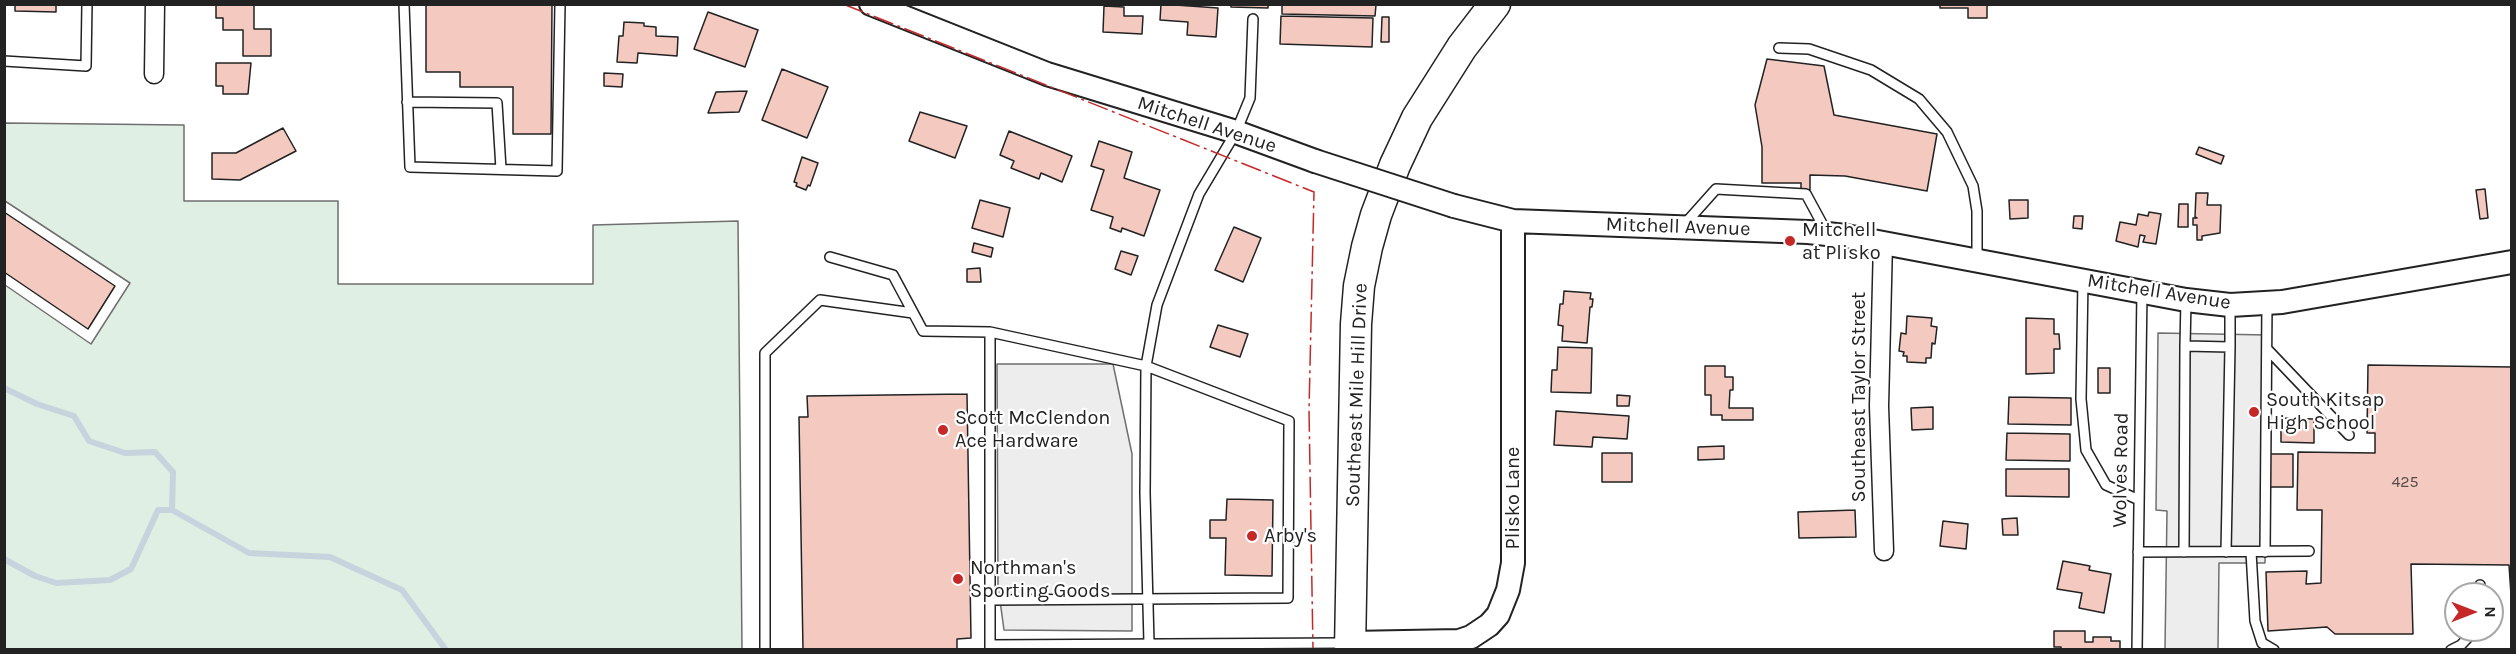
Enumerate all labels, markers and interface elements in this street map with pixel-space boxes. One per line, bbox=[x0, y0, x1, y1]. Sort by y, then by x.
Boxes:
street label: Mitchell Avenue bbox=[1134, 91, 1280, 159]
street label: Mitchell Avenue bbox=[1605, 212, 1751, 242]
place label: Mitchell at Plisko bbox=[1802, 218, 1881, 265]
marker: Mitchell at Plisko bbox=[1783, 234, 1797, 248]
street label: Mitchell Avenue bbox=[2086, 269, 2232, 315]
street label: Southeast Mile Hill Drive bbox=[1341, 283, 1373, 507]
street label: Southeast Taylor Street bbox=[1847, 292, 1871, 502]
place label: South Kitsap High School bbox=[2266, 388, 2384, 435]
marker: South Kitsap High School bbox=[2247, 405, 2261, 419]
place label: Scott McClendon Ace Hardware bbox=[955, 406, 1110, 453]
street label: Wolves Road bbox=[2108, 412, 2134, 528]
marker: Scott McClendon Ace Hardware bbox=[936, 423, 950, 437]
street label: Plisko Lane bbox=[1501, 447, 1525, 549]
house number: 425 bbox=[2391, 472, 2419, 492]
place label: Arby's bbox=[1264, 524, 1317, 548]
marker: Arby's bbox=[1245, 529, 1259, 543]
place label: Northman's Sporting Goods bbox=[970, 556, 1111, 603]
marker: Northman's Sporting Goods bbox=[951, 572, 965, 586]
north arrow bbox=[2444, 582, 2504, 642]
text: N bbox=[2481, 606, 2500, 618]

